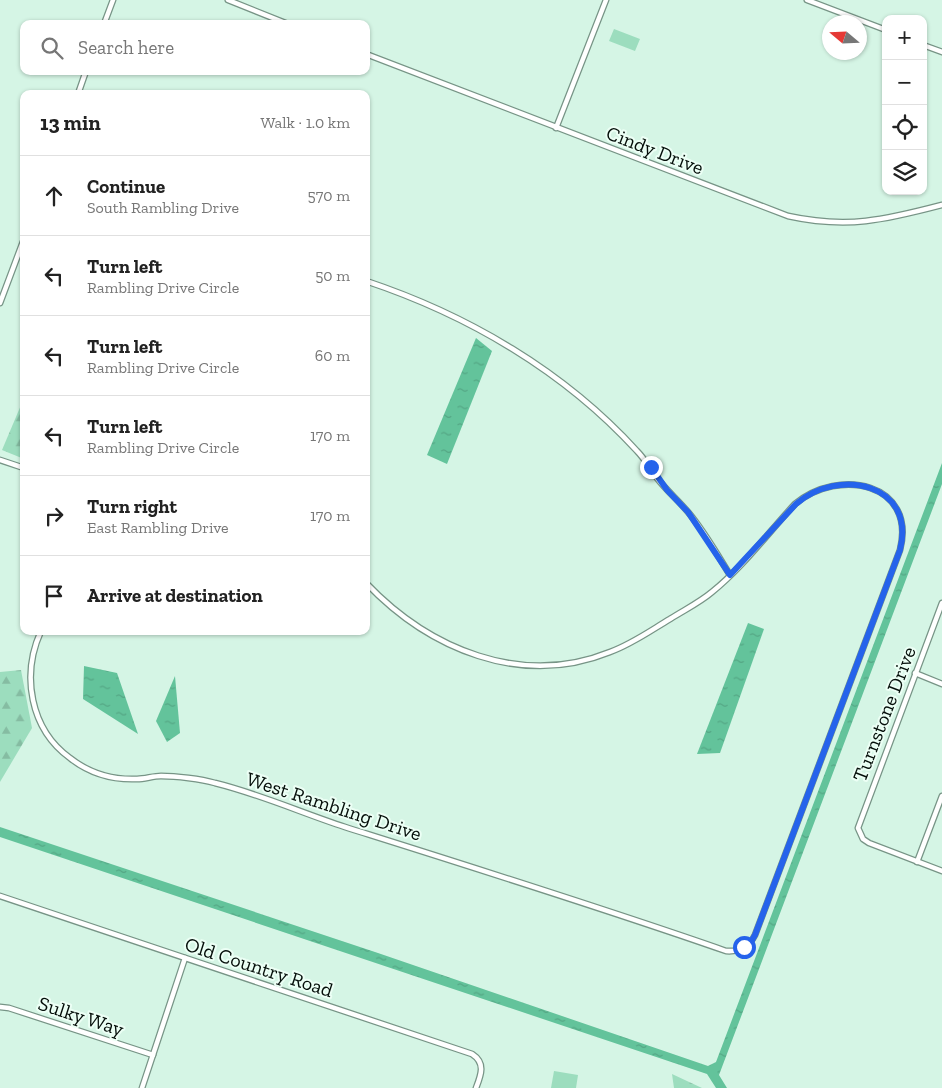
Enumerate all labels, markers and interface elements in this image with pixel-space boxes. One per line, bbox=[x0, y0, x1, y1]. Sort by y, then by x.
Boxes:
north arrow bbox=[822, 15, 867, 60]
map controls bbox=[882, 15, 927, 195]
button: + bbox=[882, 15, 927, 60]
search box bbox=[20, 20, 370, 75]
icon: search bbox=[38, 34, 66, 62]
text: Search here bbox=[78, 36, 174, 59]
button: − bbox=[882, 60, 927, 105]
button: locate bbox=[882, 105, 927, 150]
text: 13 min bbox=[40, 110, 101, 135]
text: Walk · 1.0 km bbox=[260, 113, 350, 132]
street label: Cindy Drive bbox=[603, 120, 707, 180]
button: layers bbox=[882, 150, 927, 195]
text: Continue bbox=[87, 175, 165, 198]
icon: ahead bbox=[40, 182, 68, 210]
text: 570 m bbox=[308, 186, 350, 205]
text: South Rambling Drive bbox=[87, 198, 239, 217]
text: Turn left bbox=[87, 255, 162, 278]
icon: left bbox=[40, 262, 68, 290]
text: 50 m bbox=[315, 266, 350, 285]
text: Rambling Drive Circle bbox=[87, 278, 239, 297]
text: Turn left bbox=[87, 335, 162, 358]
icon: left bbox=[40, 342, 68, 370]
text: 60 m bbox=[315, 346, 350, 365]
text: Rambling Drive Circle bbox=[87, 358, 239, 377]
text: Turn left bbox=[87, 415, 162, 438]
icon: left bbox=[40, 422, 68, 450]
text: 170 m bbox=[310, 426, 350, 445]
text: Rambling Drive Circle bbox=[87, 438, 239, 457]
route end bbox=[640, 456, 663, 479]
text: Turn right bbox=[87, 495, 177, 518]
icon: right bbox=[40, 502, 68, 530]
text: 170 m bbox=[310, 506, 350, 525]
text: East Rambling Drive bbox=[87, 518, 229, 537]
icon: arrive bbox=[40, 582, 68, 610]
text: Arrive at destination bbox=[87, 584, 263, 607]
street label: Turnstone Drive bbox=[847, 643, 921, 785]
street label: West Rambling Drive bbox=[243, 766, 425, 846]
street label: Old Country Road bbox=[182, 932, 336, 1002]
route start bbox=[733, 936, 756, 959]
street label: Sulky Way bbox=[35, 991, 128, 1041]

